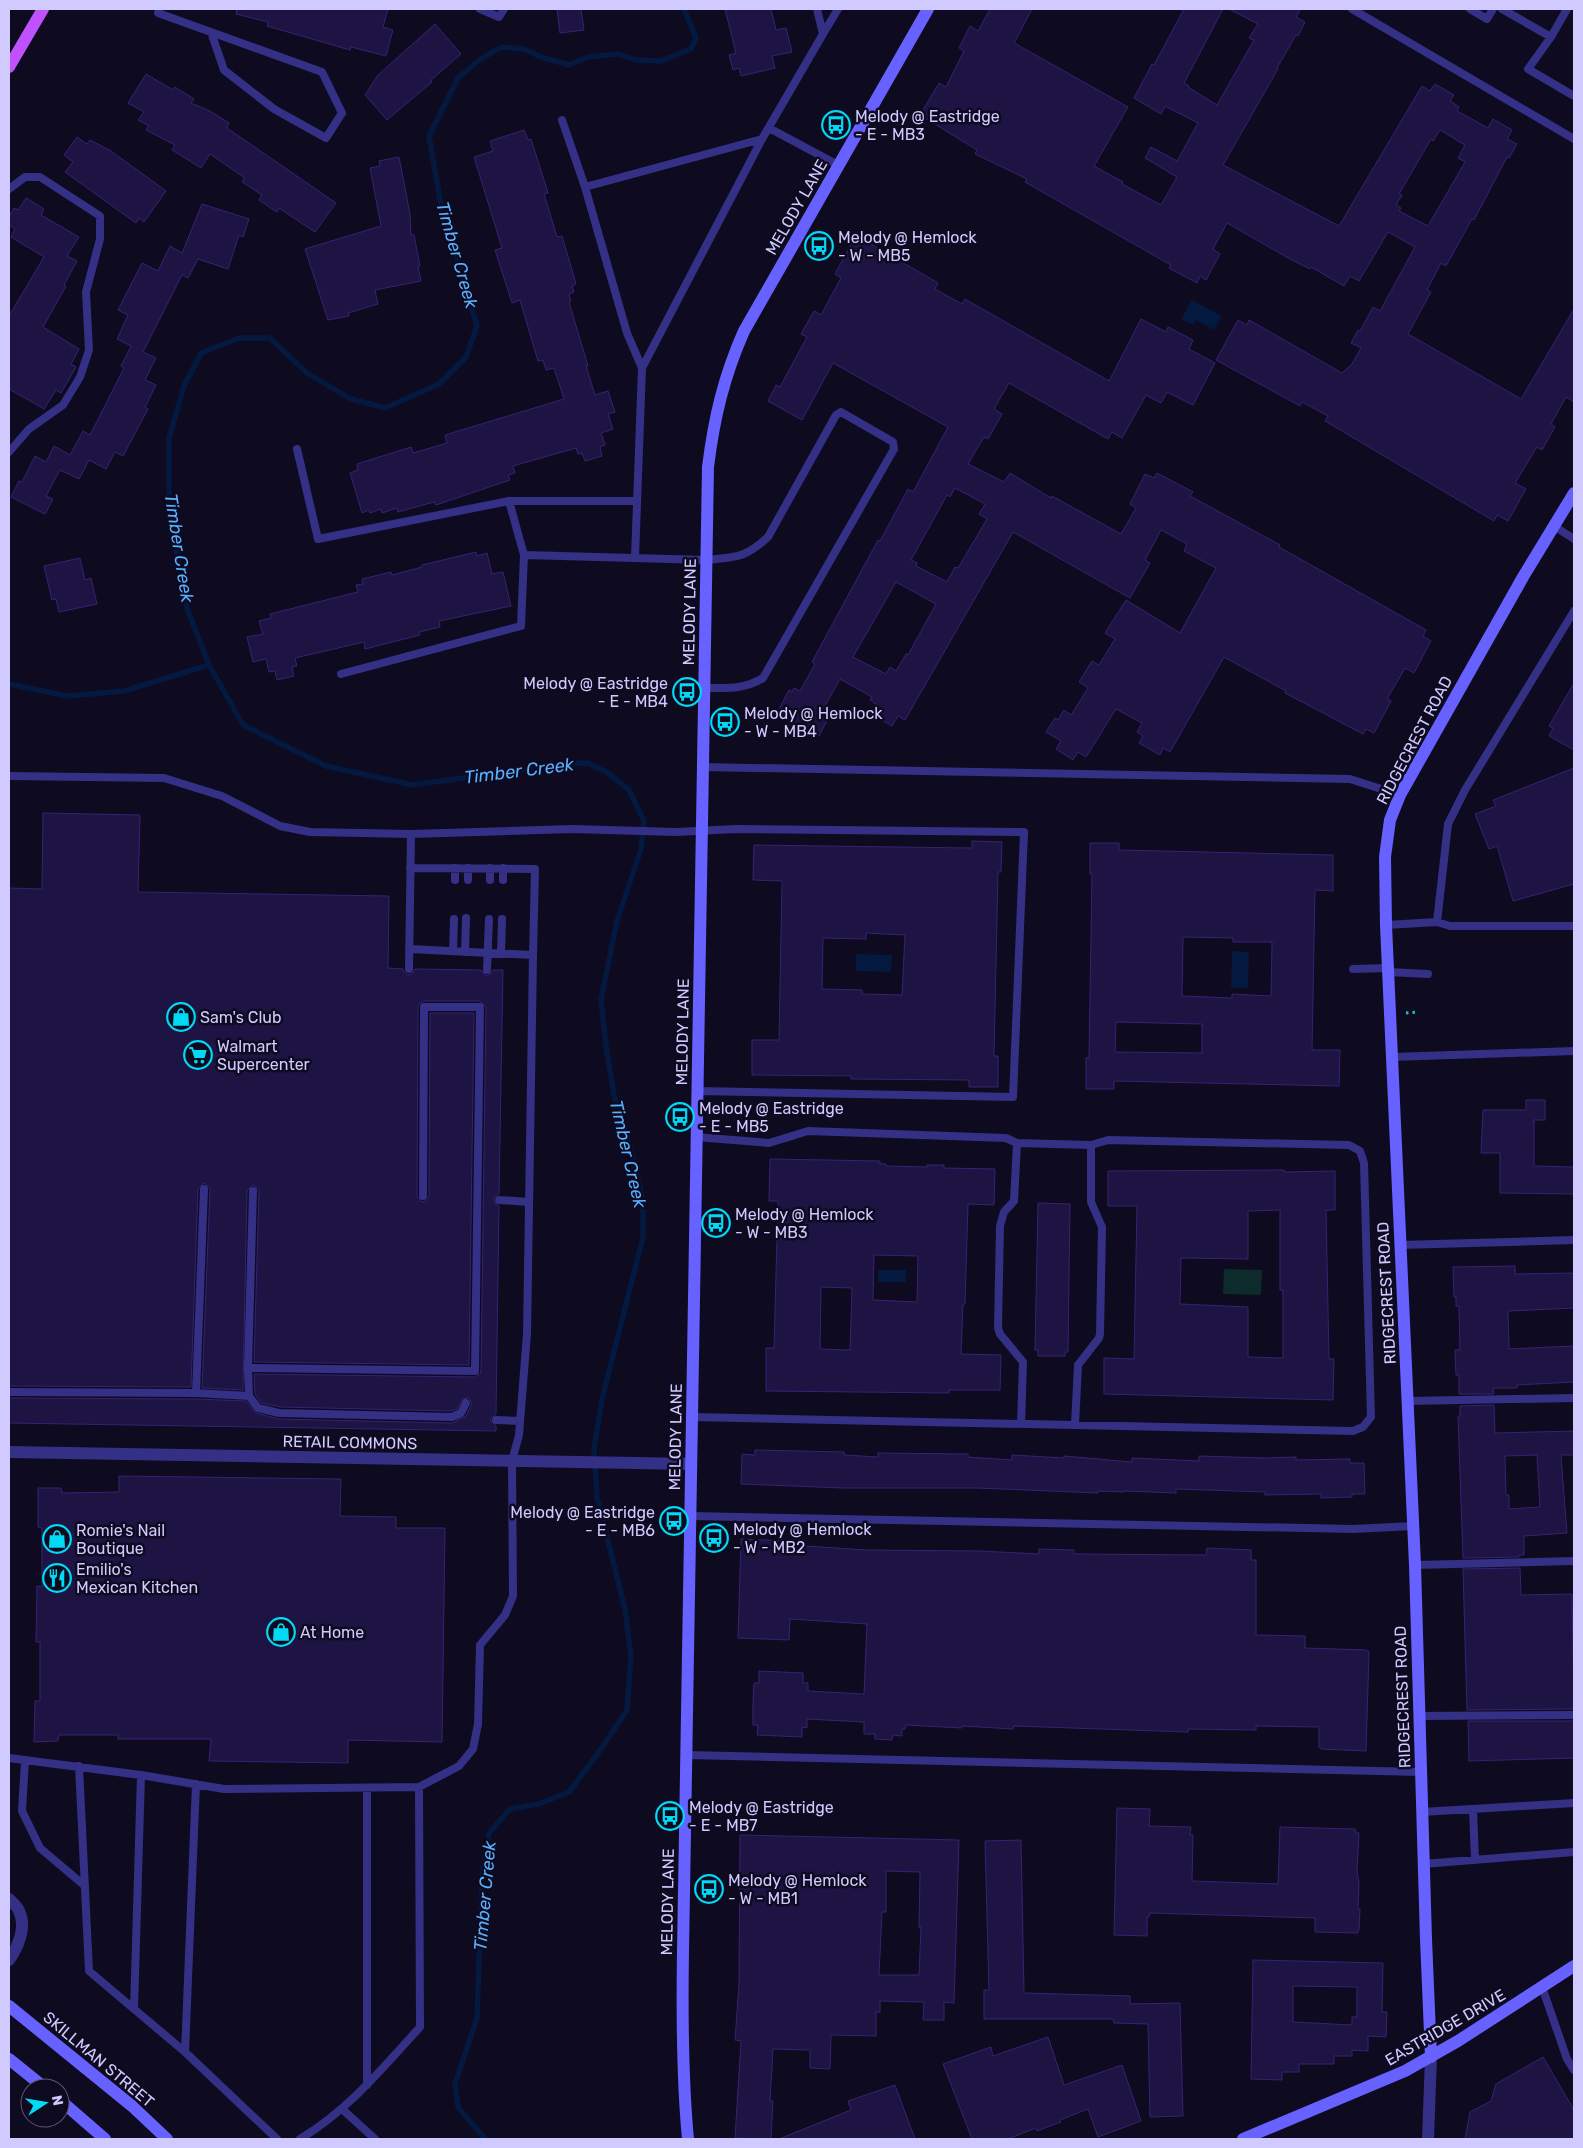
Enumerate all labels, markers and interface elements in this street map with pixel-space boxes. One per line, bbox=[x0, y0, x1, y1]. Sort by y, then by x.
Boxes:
place label: Melody @ Eastridge - E - MB3 bbox=[855, 107, 1000, 144]
bus stop icon: Melody @ Eastridge - E - MB3 bbox=[821, 110, 851, 140]
street label: MELODY LANE bbox=[761, 156, 831, 258]
water label: Timber Creek bbox=[431, 199, 483, 312]
place label: Melody @ Hemlock - W - MB5 bbox=[838, 228, 977, 265]
bus stop icon: Melody @ Hemlock - W - MB5 bbox=[804, 231, 834, 261]
water label: Timber Creek bbox=[160, 492, 199, 605]
street label: MELODY LANE bbox=[679, 558, 700, 666]
street label: RIDGECREST ROAD bbox=[1373, 673, 1456, 808]
place label: Melody @ Eastridge - E - MB4 bbox=[523, 674, 668, 711]
bus stop icon: Melody @ Eastridge - E - MB4 bbox=[672, 677, 702, 707]
place label: Melody @ Hemlock - W - MB4 bbox=[744, 704, 883, 741]
bus stop icon: Melody @ Hemlock - W - MB4 bbox=[710, 707, 740, 737]
water label: Timber Creek bbox=[463, 753, 576, 789]
street label: MELODY LANE bbox=[672, 978, 693, 1086]
shop icon: Sam's Club bbox=[166, 1002, 196, 1032]
place label: Sam's Club bbox=[200, 1008, 281, 1027]
place label: Walmart Supercenter bbox=[217, 1037, 310, 1074]
supermarket icon: Walmart Supercenter bbox=[183, 1040, 213, 1070]
water label: Timber Creek bbox=[605, 1098, 651, 1211]
place label: Melody @ Eastridge - E - MB5 bbox=[699, 1099, 844, 1136]
bus stop icon: Melody @ Eastridge - E - MB5 bbox=[665, 1102, 695, 1132]
place label: Melody @ Hemlock - W - MB3 bbox=[735, 1205, 874, 1242]
bus stop icon: Melody @ Hemlock - W - MB3 bbox=[701, 1208, 731, 1238]
street label: RIDGECREST ROAD bbox=[1373, 1221, 1400, 1365]
street label: MELODY LANE bbox=[665, 1383, 686, 1491]
street label: RETAIL COMMONS bbox=[282, 1432, 418, 1453]
place label: Melody @ Eastridge - E - MB6 bbox=[510, 1503, 655, 1540]
bus stop icon: Melody @ Eastridge - E - MB6 bbox=[659, 1506, 689, 1536]
place label: Melody @ Hemlock - W - MB2 bbox=[733, 1520, 872, 1557]
place label: Romie's Nail Boutique bbox=[76, 1521, 165, 1558]
bus stop icon: Melody @ Hemlock - W - MB2 bbox=[699, 1523, 729, 1553]
shop icon: Romie's Nail Boutique bbox=[42, 1524, 72, 1554]
place label: Emilio's Mexican Kitchen bbox=[76, 1560, 198, 1597]
restaurant icon: Emilio's Mexican Kitchen bbox=[42, 1563, 72, 1593]
shop icon: At Home bbox=[266, 1617, 296, 1647]
place label: At Home bbox=[300, 1623, 364, 1642]
street label: RIDGECREST ROAD bbox=[1391, 1625, 1414, 1769]
place label: Melody @ Eastridge - E - MB7 bbox=[689, 1798, 834, 1835]
bus stop icon: Melody @ Eastridge - E - MB7 bbox=[655, 1801, 685, 1831]
water label: Timber Creek bbox=[469, 1839, 501, 1952]
street label: MELODY LANE bbox=[657, 1848, 678, 1956]
place label: Melody @ Hemlock - W - MB1 bbox=[728, 1871, 867, 1908]
bus stop icon: Melody @ Hemlock - W - MB1 bbox=[694, 1874, 724, 1904]
street label: EASTRIDGE DRIVE bbox=[1382, 1985, 1509, 2070]
street label: SKILLMAN STREET bbox=[40, 2007, 158, 2111]
north arrow bbox=[20, 2078, 70, 2128]

